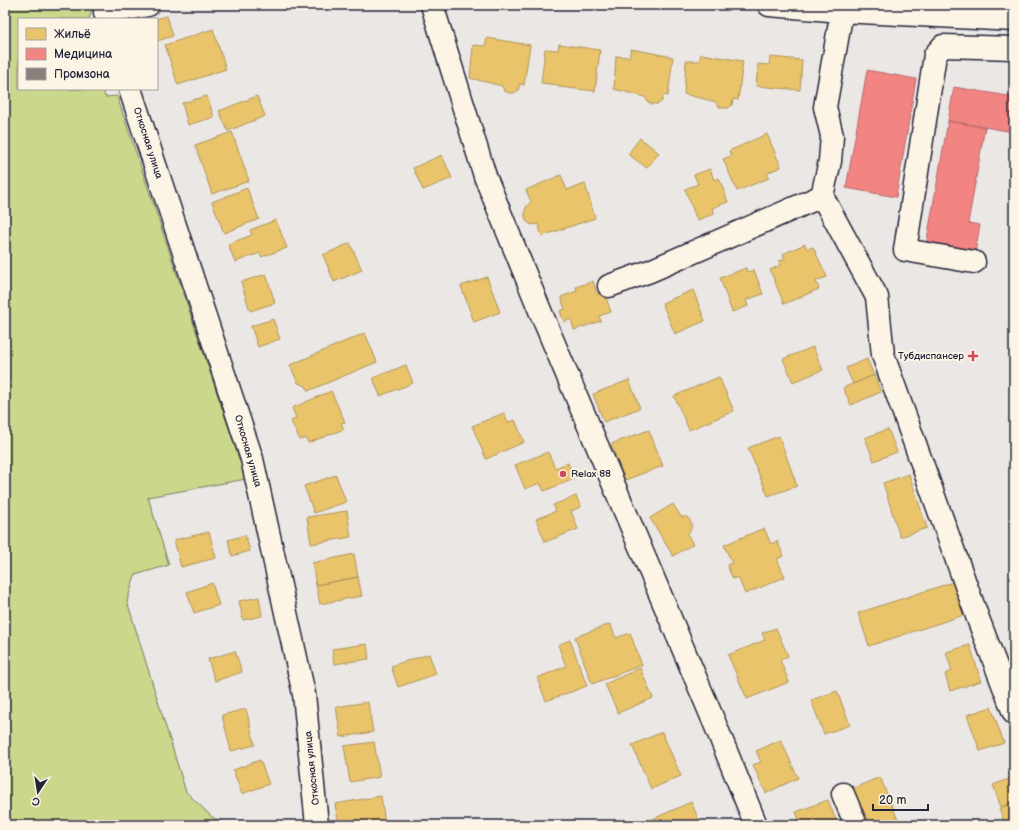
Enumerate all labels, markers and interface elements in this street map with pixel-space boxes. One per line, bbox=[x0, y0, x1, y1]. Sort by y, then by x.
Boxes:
legend bbox=[18, 18, 158, 90]
text: Жильё bbox=[54, 27, 91, 42]
text: Медицина bbox=[54, 47, 112, 62]
text: Промзона bbox=[54, 67, 110, 82]
street label: Откосная улица bbox=[131, 106, 165, 180]
place label: Тубдиспансер bbox=[898, 350, 964, 362]
marker: Тубдиспансер bbox=[967, 350, 979, 362]
street label: Откосная улица bbox=[232, 413, 264, 489]
place label: Relax 88 bbox=[571, 468, 611, 480]
marker: Relax 88 bbox=[558, 469, 568, 479]
street label: Откосная улица bbox=[302, 730, 322, 806]
north arrow bbox=[18, 772, 58, 812]
scale bar bbox=[873, 786, 928, 812]
text: 20 m bbox=[879, 793, 906, 808]
text: С bbox=[31, 794, 41, 808]

